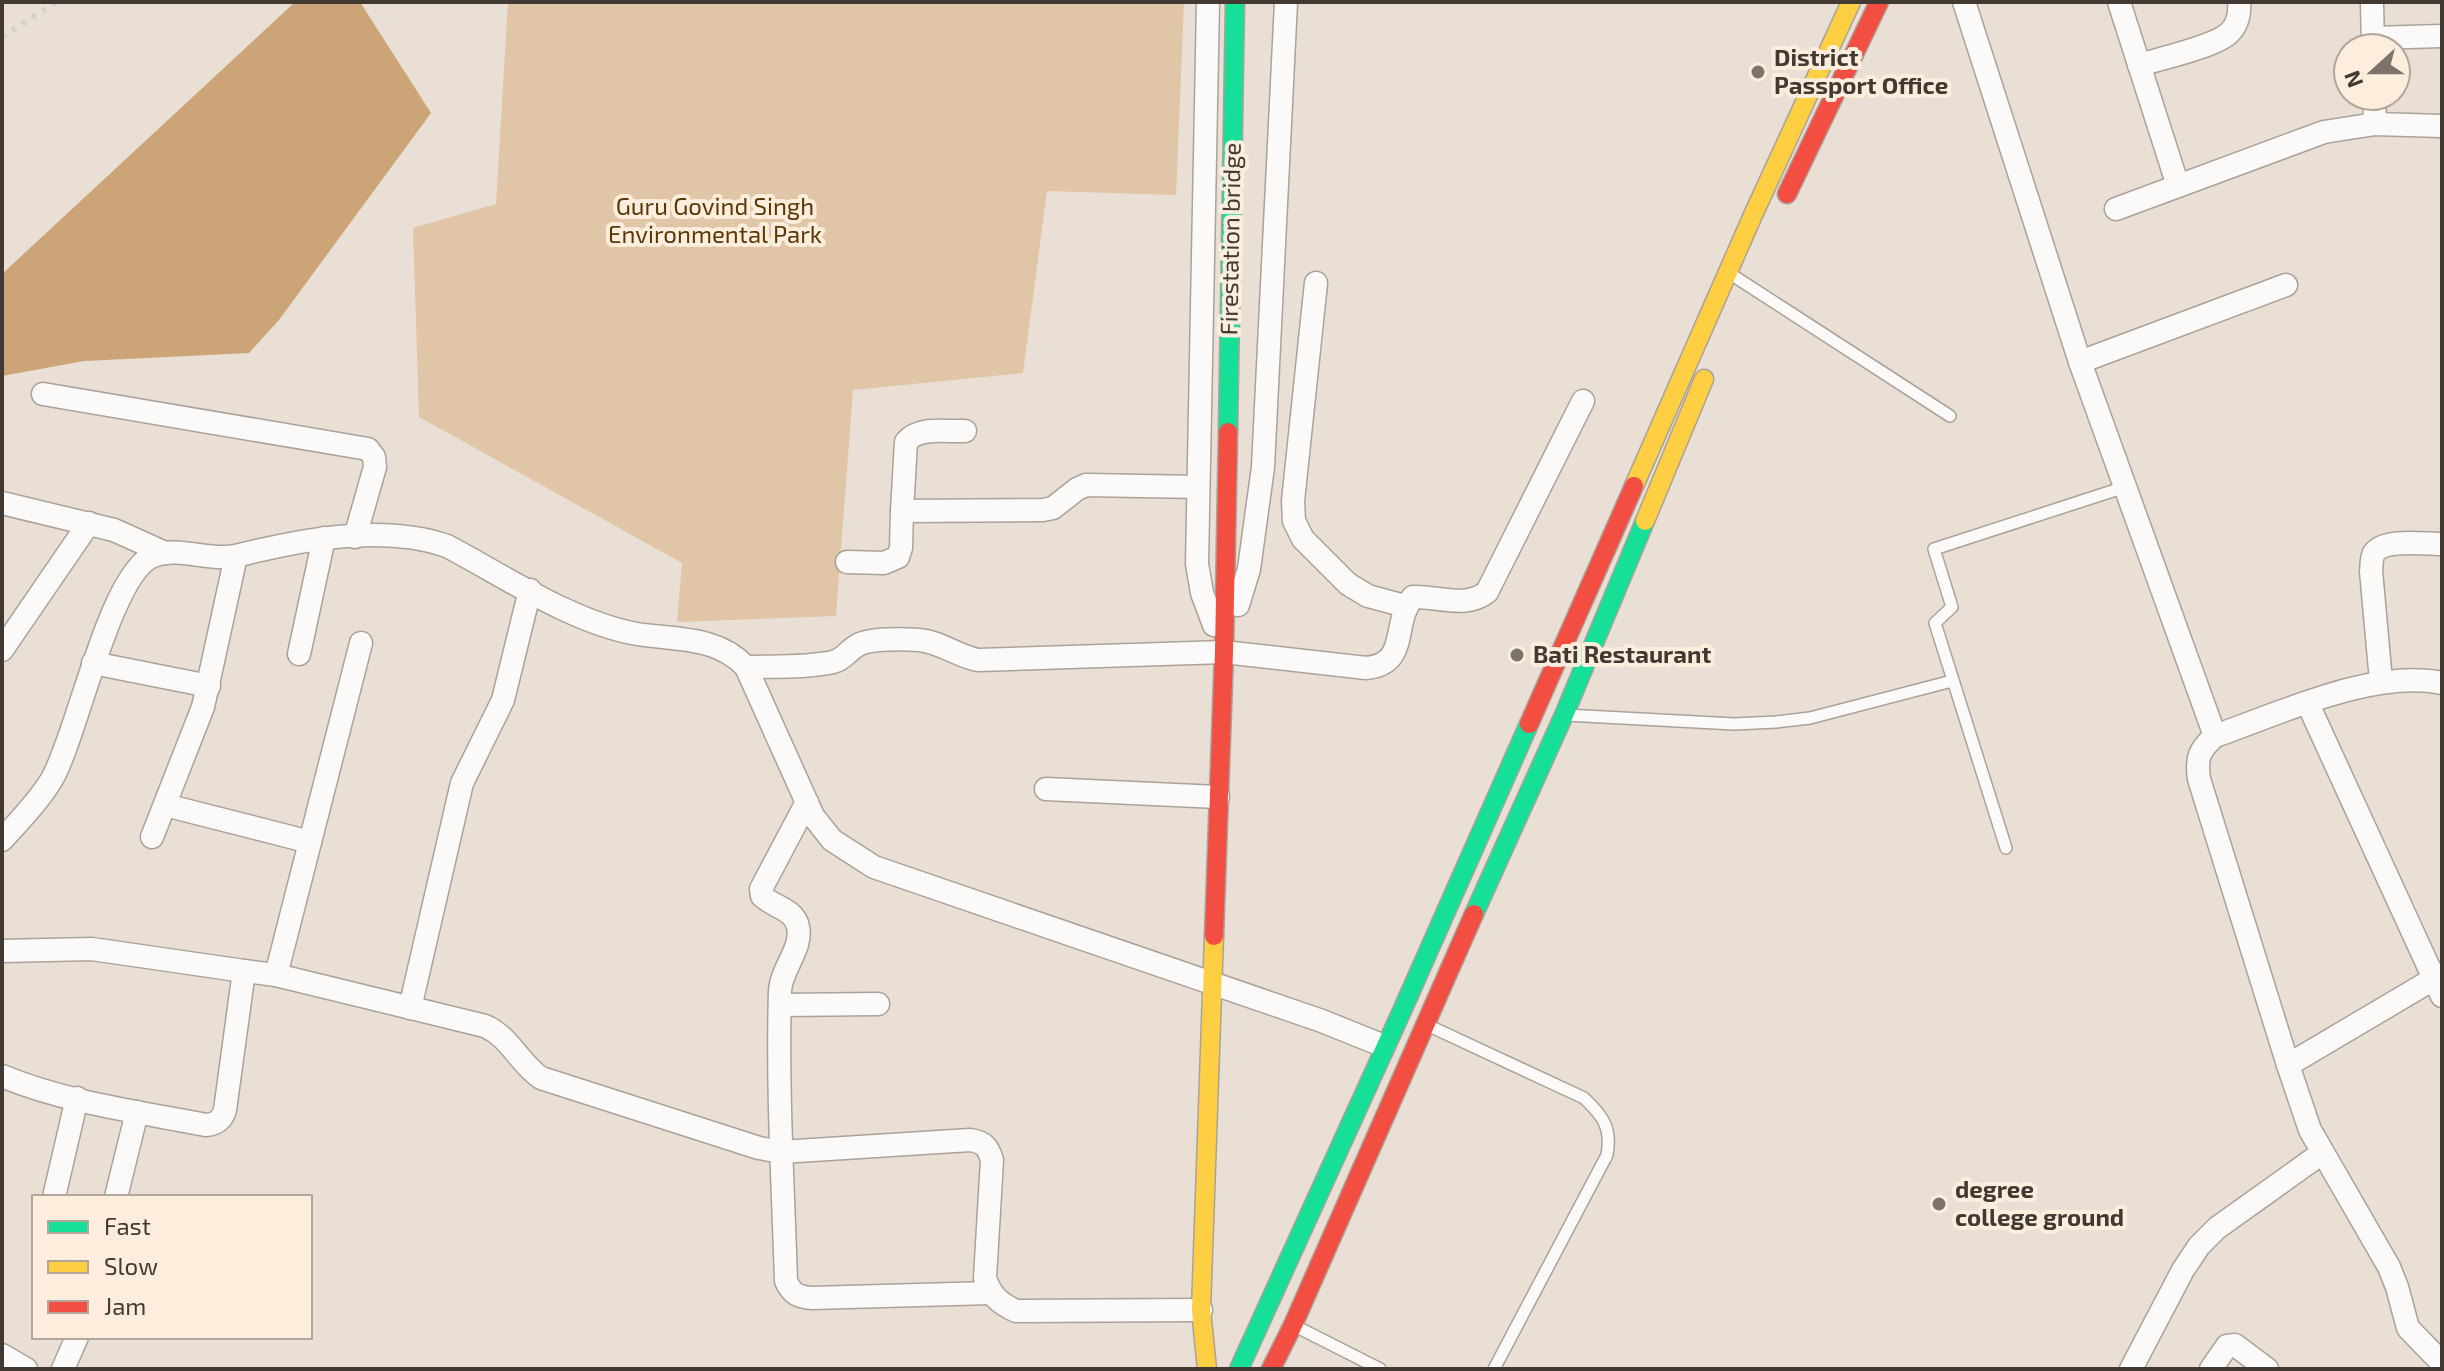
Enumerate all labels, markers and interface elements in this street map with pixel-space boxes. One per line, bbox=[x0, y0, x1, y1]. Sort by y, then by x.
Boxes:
north arrow bbox=[2332, 32, 2412, 112]
place label: District Passport Office bbox=[1774, 42, 1948, 99]
marker: District Passport Office bbox=[1749, 63, 1767, 81]
text: N bbox=[2337, 67, 2367, 92]
street label: Firestation bridge bbox=[1213, 142, 1246, 336]
park label: Guru Govind Singh Environmental Park bbox=[608, 191, 822, 248]
place label: Bati Restaurant bbox=[1533, 639, 1711, 668]
marker: Bati Restaurant bbox=[1508, 646, 1526, 664]
place label: degree college ground bbox=[1955, 1174, 2124, 1231]
legend bbox=[32, 1195, 312, 1339]
marker: degree college ground bbox=[1930, 1195, 1948, 1213]
text: Fast bbox=[104, 1211, 151, 1240]
text: Slow bbox=[104, 1251, 158, 1280]
text: Jam bbox=[104, 1291, 146, 1320]

